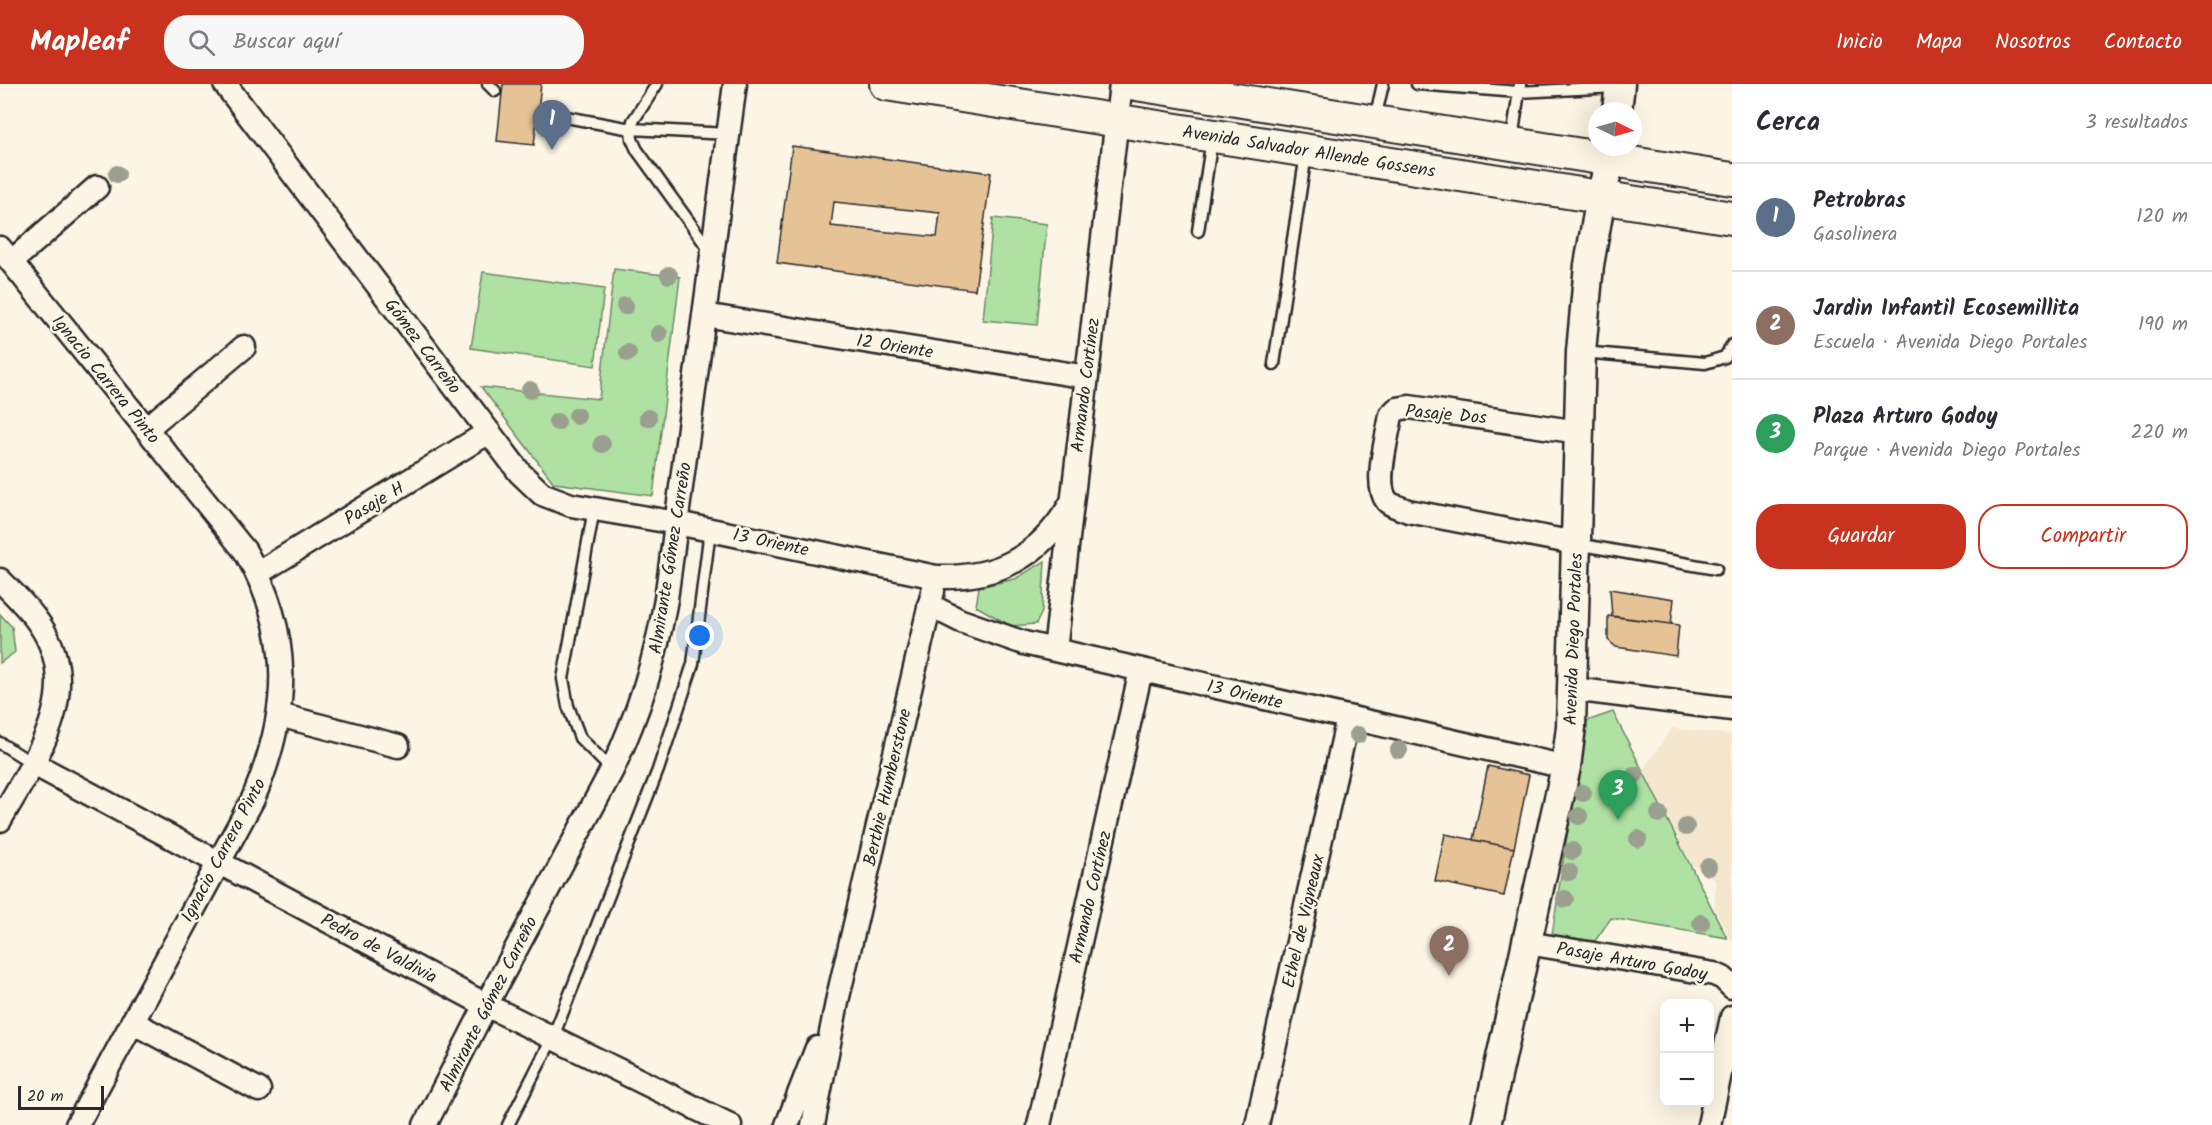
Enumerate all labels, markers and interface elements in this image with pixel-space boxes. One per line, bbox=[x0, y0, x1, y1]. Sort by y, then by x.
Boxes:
search box bbox=[164, 15, 584, 69]
text: Mapleaf bbox=[30, 20, 128, 65]
text: Buscar aquí bbox=[233, 25, 340, 60]
icon: search bbox=[185, 26, 218, 59]
text: Inicio bbox=[1836, 26, 1883, 59]
text: Mapa bbox=[1916, 26, 1962, 59]
text: Nosotros bbox=[1995, 26, 2071, 59]
text: Contacto bbox=[2104, 26, 2182, 59]
pin: 1 bbox=[532, 100, 572, 150]
north arrow bbox=[1588, 102, 1642, 156]
text: Cerca bbox=[1756, 102, 1820, 144]
text: 3 resultados bbox=[2085, 107, 2188, 139]
street label: Avenida Salvador Allende Gossens bbox=[1180, 118, 1438, 187]
text: Petrobras bbox=[1813, 184, 1906, 219]
text: 1 bbox=[1772, 201, 1779, 233]
text: 120 m bbox=[2136, 201, 2188, 233]
text: Gasolinera bbox=[1813, 219, 1898, 251]
text: Jardin Infantil Ecosemillita bbox=[1813, 292, 2079, 327]
street label: Gómez Carreño bbox=[376, 293, 468, 401]
street label: Ignacio Carrera Pinto bbox=[43, 309, 166, 451]
text: 2 bbox=[1770, 309, 1781, 341]
text: 190 m bbox=[2138, 309, 2188, 341]
street label: Armando Cortínez bbox=[1064, 316, 1109, 454]
street label: 12 Oriente bbox=[854, 327, 935, 368]
text: Escuela · Avenida Diego Portales bbox=[1813, 327, 2088, 359]
street label: Pasaje Dos bbox=[1404, 397, 1488, 434]
text: Plaza Arturo Godoy bbox=[1813, 400, 1998, 435]
text: 3 bbox=[1770, 417, 1781, 449]
text: 220 m bbox=[2131, 417, 2188, 449]
text: Parque · Avenida Diego Portales bbox=[1813, 435, 2080, 467]
street label: Almirante Gómez Carreño bbox=[642, 460, 701, 656]
street label: Pasaje H bbox=[339, 475, 411, 534]
button: Guardar bbox=[1756, 504, 1966, 569]
button: Compartir bbox=[1978, 504, 2188, 569]
street label: 13 Oriente bbox=[730, 521, 811, 566]
street label: Avenida Diego Portales bbox=[1557, 552, 1592, 726]
your location bbox=[685, 621, 714, 650]
street label: 13 Oriente bbox=[1204, 673, 1286, 718]
street label: Berthie Humberstone bbox=[856, 706, 921, 869]
pin: 3 bbox=[1598, 770, 1638, 820]
street label: Ignacio Carrera Pinto bbox=[174, 773, 275, 928]
street label: Armando Cortínez bbox=[1062, 828, 1121, 967]
street label: Ethel de Vigneaux bbox=[1275, 851, 1334, 991]
street label: Pedro de Valdivia bbox=[315, 906, 442, 992]
street label: Almirante Gómez Carreño bbox=[432, 912, 546, 1098]
pin: 2 bbox=[1430, 926, 1468, 976]
street label: Pasaje Arturo Godoy bbox=[1554, 935, 1710, 990]
map controls bbox=[1660, 999, 1714, 1107]
button: + bbox=[1660, 999, 1714, 1053]
button: − bbox=[1660, 1053, 1714, 1107]
scale bar bbox=[18, 1083, 104, 1110]
text: 20 m bbox=[27, 1084, 63, 1109]

